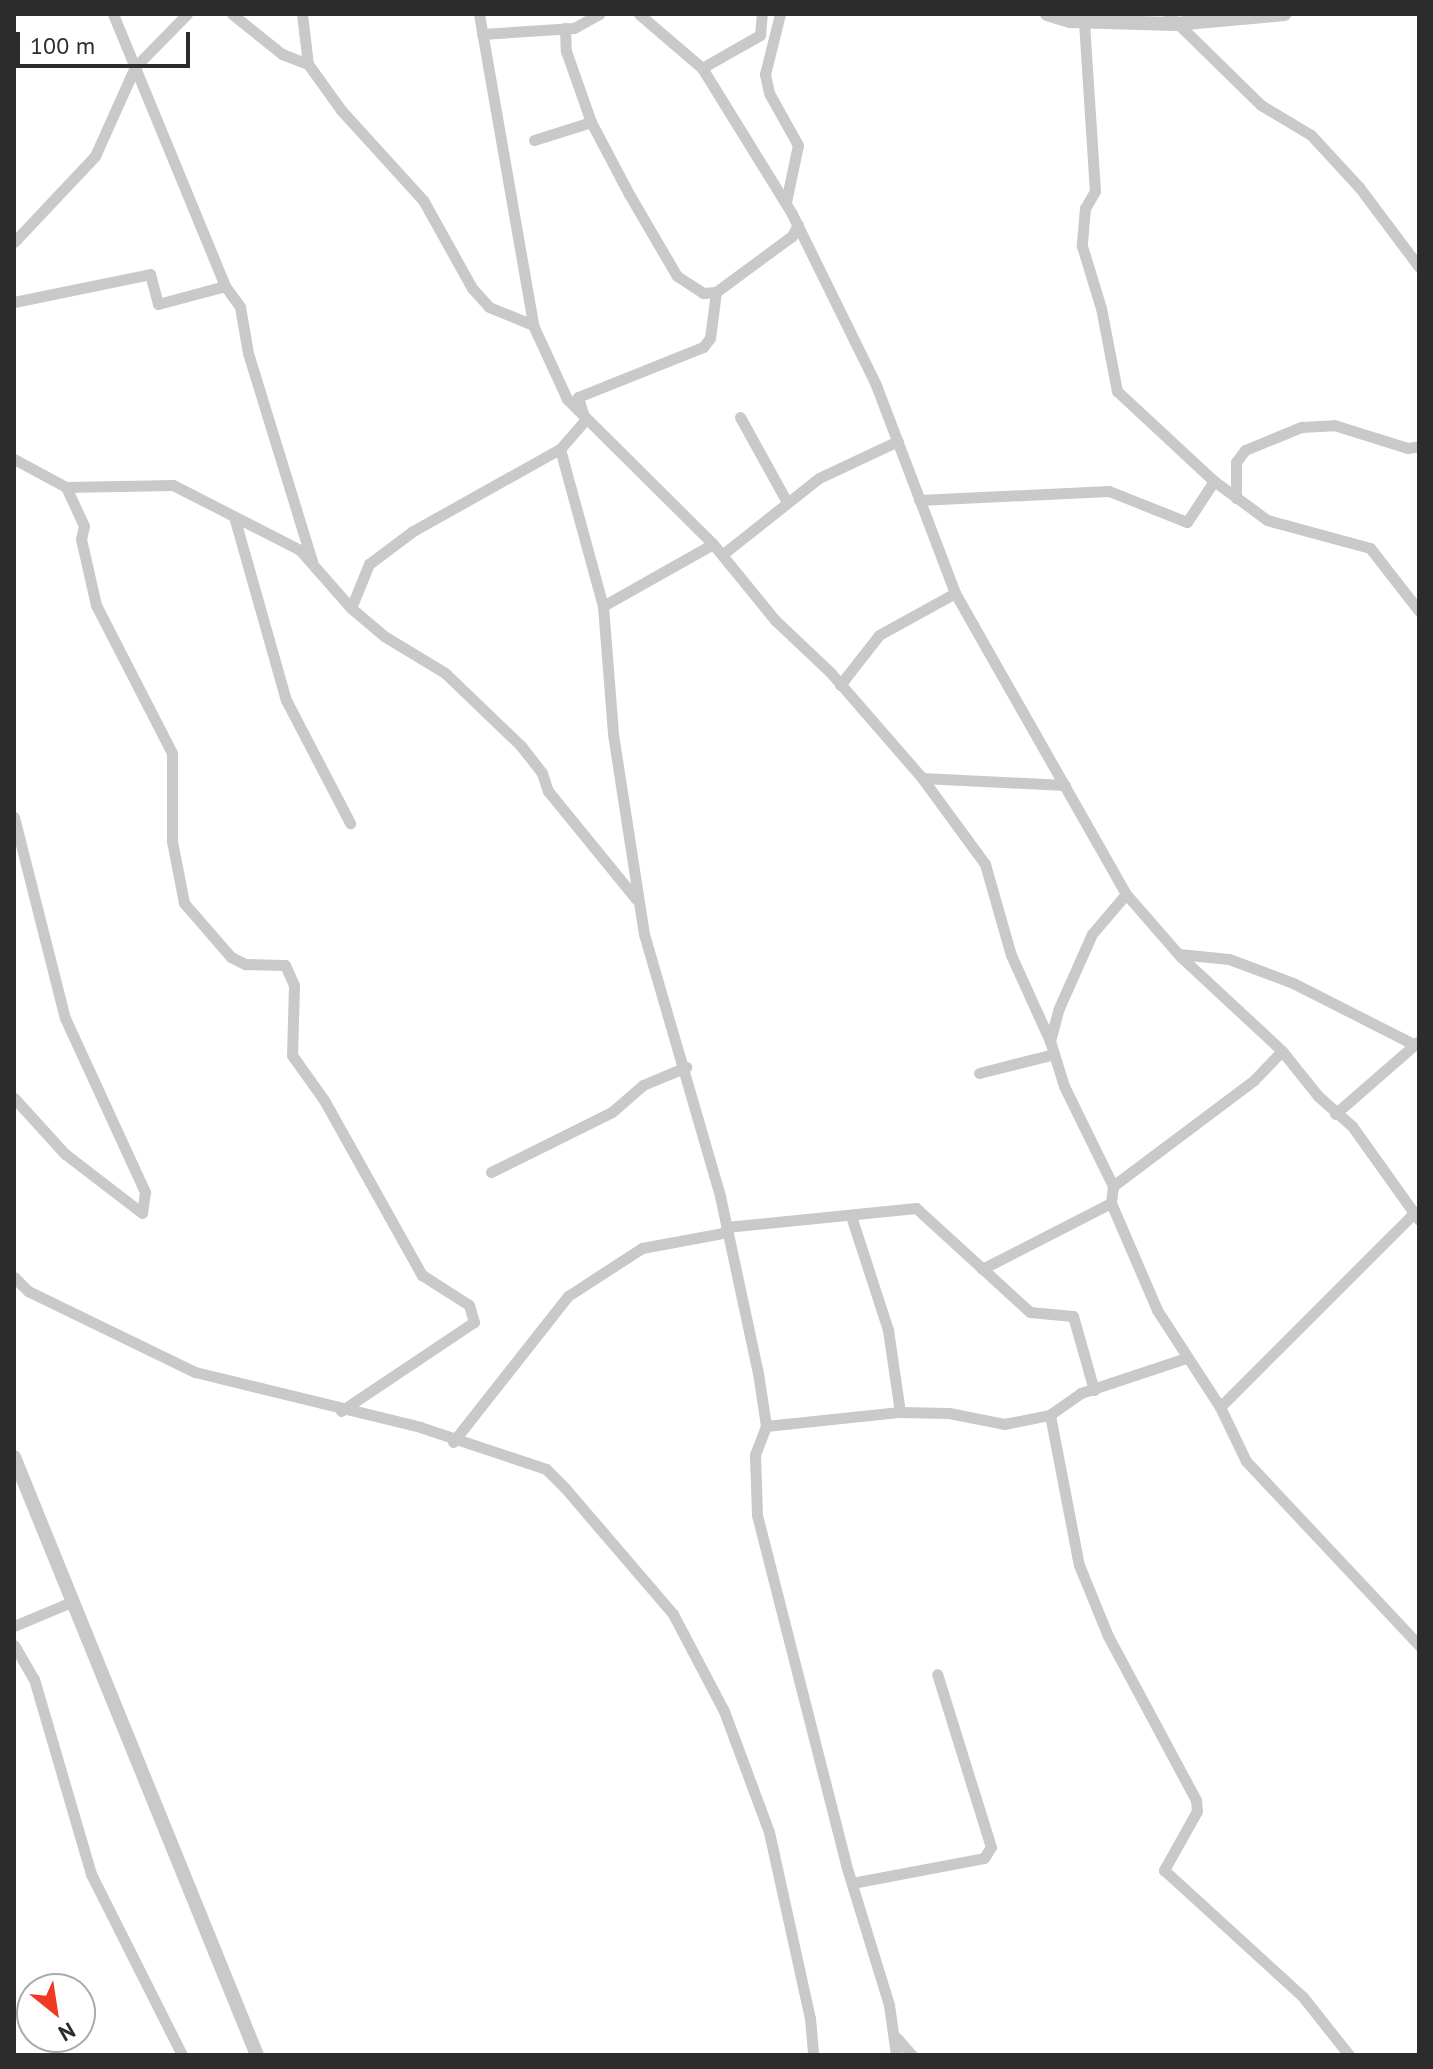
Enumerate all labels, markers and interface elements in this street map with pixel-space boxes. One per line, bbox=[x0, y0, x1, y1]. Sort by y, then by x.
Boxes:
scale bar bbox=[20, 16, 194, 66]
text: 100 m bbox=[30, 30, 95, 61]
north arrow bbox=[16, 1973, 96, 2053]
text: N bbox=[54, 2016, 80, 2048]

